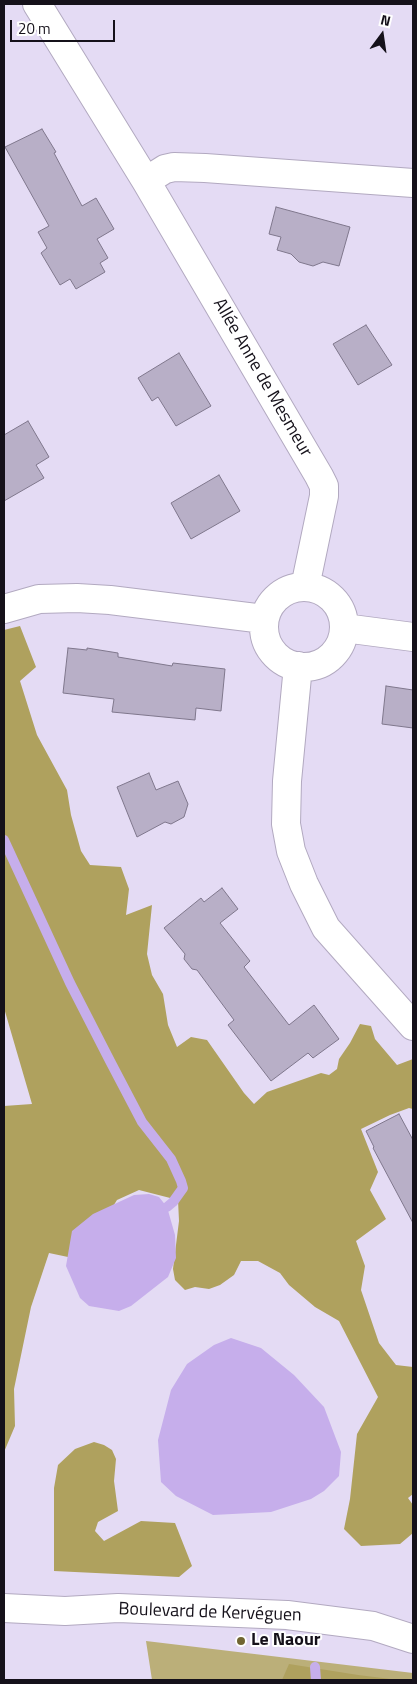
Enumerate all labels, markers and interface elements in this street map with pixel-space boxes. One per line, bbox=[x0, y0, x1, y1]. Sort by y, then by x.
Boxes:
text: N bbox=[378, 9, 393, 31]
scale bar bbox=[12, 10, 118, 42]
north arrow bbox=[357, 10, 407, 60]
text: 20 m bbox=[18, 17, 51, 40]
street label: Allée Anne de Mesmeur bbox=[208, 295, 316, 461]
street label: Boulevard de Kervéguen bbox=[118, 1599, 302, 1627]
place label: Le Naour bbox=[251, 1630, 321, 1652]
marker: Le Naour bbox=[235, 1635, 247, 1647]

